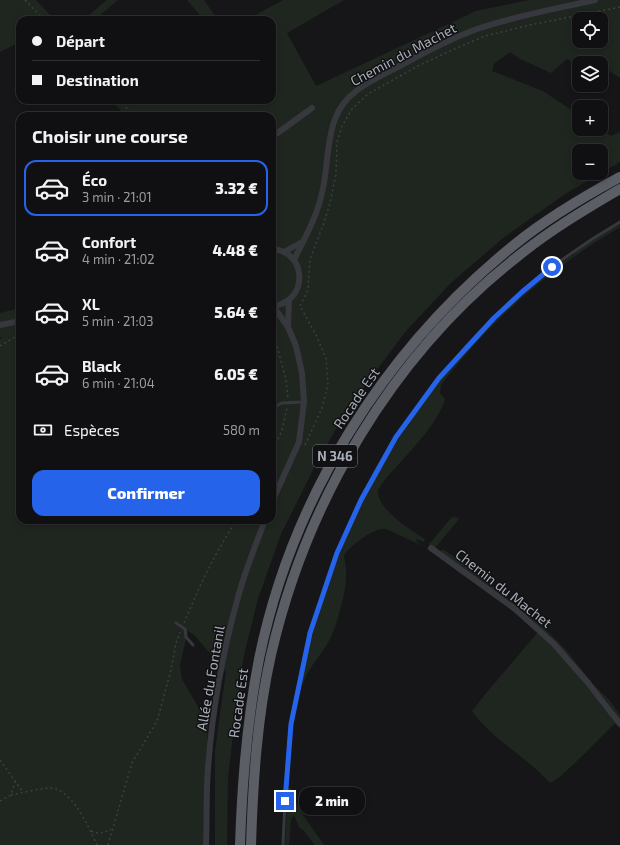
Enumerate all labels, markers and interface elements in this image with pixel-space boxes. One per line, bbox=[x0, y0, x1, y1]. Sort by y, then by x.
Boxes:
map controls bbox=[572, 12, 608, 180]
button: locate bbox=[572, 12, 608, 48]
street label: Chemin du Machet bbox=[347, 19, 459, 89]
text: Départ bbox=[56, 32, 105, 50]
button: layers bbox=[572, 56, 608, 92]
text: Destination bbox=[56, 71, 139, 89]
button: + bbox=[572, 100, 608, 136]
text: Choisir une course bbox=[32, 125, 188, 147]
button: − bbox=[572, 144, 608, 180]
icon: car bbox=[34, 170, 70, 206]
text: Éco bbox=[82, 171, 107, 189]
text: 3.32 € bbox=[215, 179, 258, 197]
text: 3 min · 21:01 bbox=[82, 189, 152, 205]
icon: car bbox=[34, 232, 70, 268]
text: Confort bbox=[82, 233, 136, 251]
text: 4.48 € bbox=[212, 241, 258, 259]
text: 4 min · 21:02 bbox=[82, 251, 155, 267]
route start bbox=[543, 258, 561, 276]
icon: car bbox=[34, 294, 70, 330]
text: XL bbox=[82, 295, 100, 313]
text: 5.64 € bbox=[214, 303, 258, 321]
text: 5 min · 21:03 bbox=[82, 313, 154, 329]
icon: car bbox=[34, 356, 70, 392]
text: Black bbox=[82, 357, 121, 375]
street label: Rocade Est bbox=[329, 364, 383, 432]
text: 6.05 € bbox=[214, 365, 258, 383]
text: 6 min · 21:04 bbox=[82, 375, 155, 391]
icon: cash bbox=[32, 419, 54, 441]
text: Espèces bbox=[64, 421, 120, 439]
text: 580 m bbox=[223, 422, 260, 438]
road number: N 346 bbox=[313, 445, 357, 467]
button: Confirmer bbox=[32, 470, 260, 516]
street label: Chemin du Machet bbox=[452, 545, 556, 631]
street label: Allée du Fontanil bbox=[192, 623, 228, 732]
street label: Rocade Est bbox=[225, 667, 251, 739]
callout: 2 min bbox=[299, 787, 365, 815]
route end bbox=[276, 792, 294, 810]
text: 2 min bbox=[315, 793, 349, 809]

